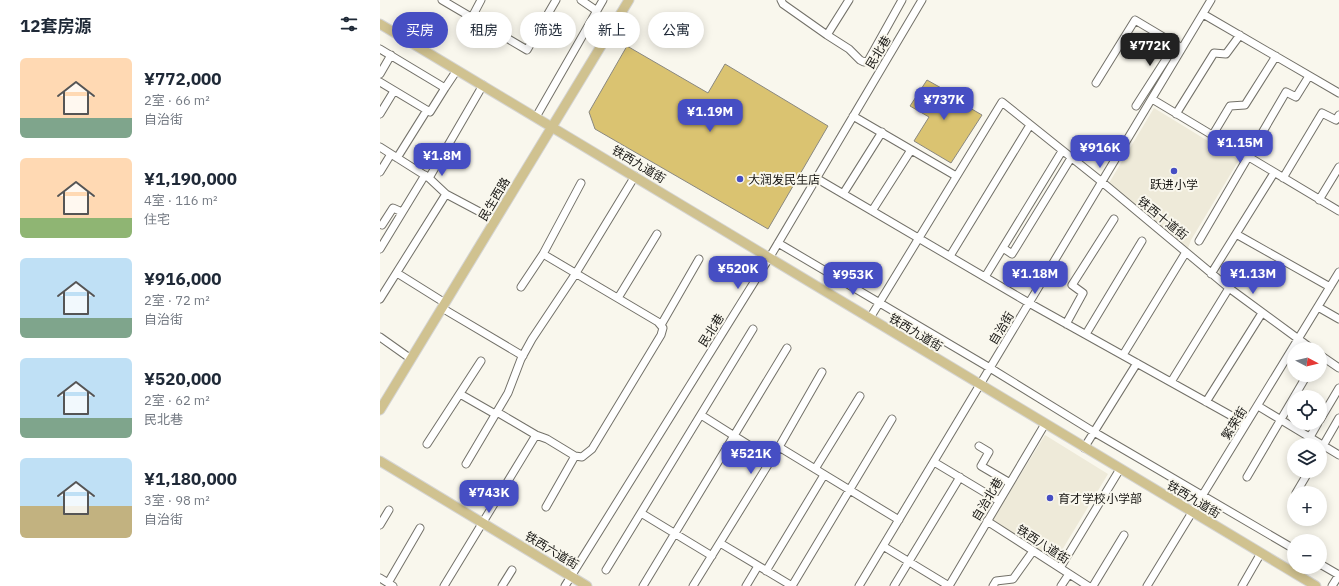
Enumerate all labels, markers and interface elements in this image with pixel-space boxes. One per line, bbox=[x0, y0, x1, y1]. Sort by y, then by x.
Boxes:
chip: 买房 bbox=[392, 12, 448, 48]
chip: 租房 bbox=[456, 12, 512, 48]
chip: 筛选 bbox=[520, 12, 576, 48]
chip: 新上 bbox=[584, 12, 640, 48]
chip: 公寓 bbox=[648, 12, 704, 48]
icon: filters bbox=[338, 13, 360, 35]
text: 12套房源 bbox=[20, 15, 91, 37]
street label: 民北巷 bbox=[862, 33, 894, 71]
pin: ¥772K bbox=[1122, 33, 1178, 67]
text: ¥772K bbox=[1130, 37, 1170, 54]
text: ¥772,000 bbox=[144, 68, 222, 90]
icon: home bbox=[52, 74, 100, 122]
pin: ¥737K bbox=[916, 87, 972, 121]
text: ¥737K bbox=[924, 91, 964, 108]
text: 2室 · 66 m² bbox=[144, 92, 210, 109]
pin: ¥1.19M bbox=[677, 99, 743, 133]
text: ¥1.19M bbox=[687, 103, 733, 120]
text: 自治街 bbox=[144, 111, 183, 128]
pin: ¥1.15M bbox=[1207, 130, 1273, 164]
text: ¥1.15M bbox=[1217, 134, 1263, 151]
pin: ¥916K bbox=[1072, 135, 1128, 169]
text: ¥916K bbox=[1080, 139, 1120, 156]
street label: 铁西九道街 bbox=[609, 142, 669, 186]
pin: ¥1.8M bbox=[414, 143, 470, 177]
text: ¥1.8M bbox=[423, 147, 461, 164]
marker: 跃进小学 bbox=[1169, 166, 1179, 176]
text: ¥1,190,000 bbox=[144, 168, 237, 190]
place label: 大润发民生店 bbox=[748, 172, 820, 187]
icon: home bbox=[52, 174, 100, 222]
marker: 大润发民生店 bbox=[735, 174, 745, 184]
street label: 民生西路 bbox=[475, 175, 513, 223]
place label: 跃进小学 bbox=[1150, 177, 1198, 192]
text: 4室 · 116 m² bbox=[144, 192, 218, 209]
street label: 铁西十道街 bbox=[1135, 193, 1191, 243]
text: 住宅 bbox=[144, 211, 170, 228]
pin: ¥520K bbox=[710, 256, 766, 290]
text: ¥520K bbox=[718, 260, 758, 277]
pin: ¥1.18M bbox=[1002, 261, 1068, 295]
pin: ¥1.13M bbox=[1220, 261, 1286, 295]
pin: ¥953K bbox=[825, 262, 881, 296]
text: ¥1.18M bbox=[1012, 265, 1058, 282]
text: ¥1.13M bbox=[1230, 265, 1276, 282]
text: ¥953K bbox=[833, 266, 873, 283]
text: ¥916,000 bbox=[144, 268, 222, 290]
icon: home bbox=[52, 274, 100, 322]
text: 2室 · 72 m² bbox=[144, 292, 210, 309]
street label: 自治街 bbox=[985, 309, 1017, 347]
street label: 铁西九道街 bbox=[886, 310, 946, 354]
text: 自治街 bbox=[144, 311, 183, 328]
street label: 民北巷 bbox=[695, 311, 727, 349]
north arrow bbox=[1287, 342, 1327, 382]
map controls bbox=[1287, 342, 1327, 574]
text: ¥520,000 bbox=[144, 368, 222, 390]
icon: home bbox=[52, 374, 100, 422]
button: locate bbox=[1287, 390, 1327, 430]
text: 2室 · 62 m² bbox=[144, 392, 210, 409]
street label: 繁荣街 bbox=[1218, 404, 1250, 442]
text: 民北巷 bbox=[144, 411, 183, 428]
button: layers bbox=[1287, 438, 1327, 478]
pin: ¥521K bbox=[723, 441, 779, 475]
text: ¥521K bbox=[731, 445, 771, 462]
text: ¥1,180,000 bbox=[144, 468, 237, 490]
icon: home bbox=[52, 474, 100, 522]
street label: 自治北巷 bbox=[968, 475, 1006, 523]
street label: 铁西九道街 bbox=[1164, 477, 1224, 521]
pin: ¥743K bbox=[461, 480, 517, 514]
text: ¥743K bbox=[469, 484, 509, 501]
button: + bbox=[1287, 486, 1327, 526]
place label: 育才学校小学部 bbox=[1058, 491, 1142, 506]
text: 3室 · 98 m² bbox=[144, 492, 210, 509]
marker: 育才学校小学部 bbox=[1045, 493, 1055, 503]
text: 自治街 bbox=[144, 511, 183, 528]
street label: 铁西八道街 bbox=[1014, 521, 1072, 567]
street label: 铁西六道街 bbox=[522, 528, 582, 572]
button: − bbox=[1287, 534, 1327, 574]

